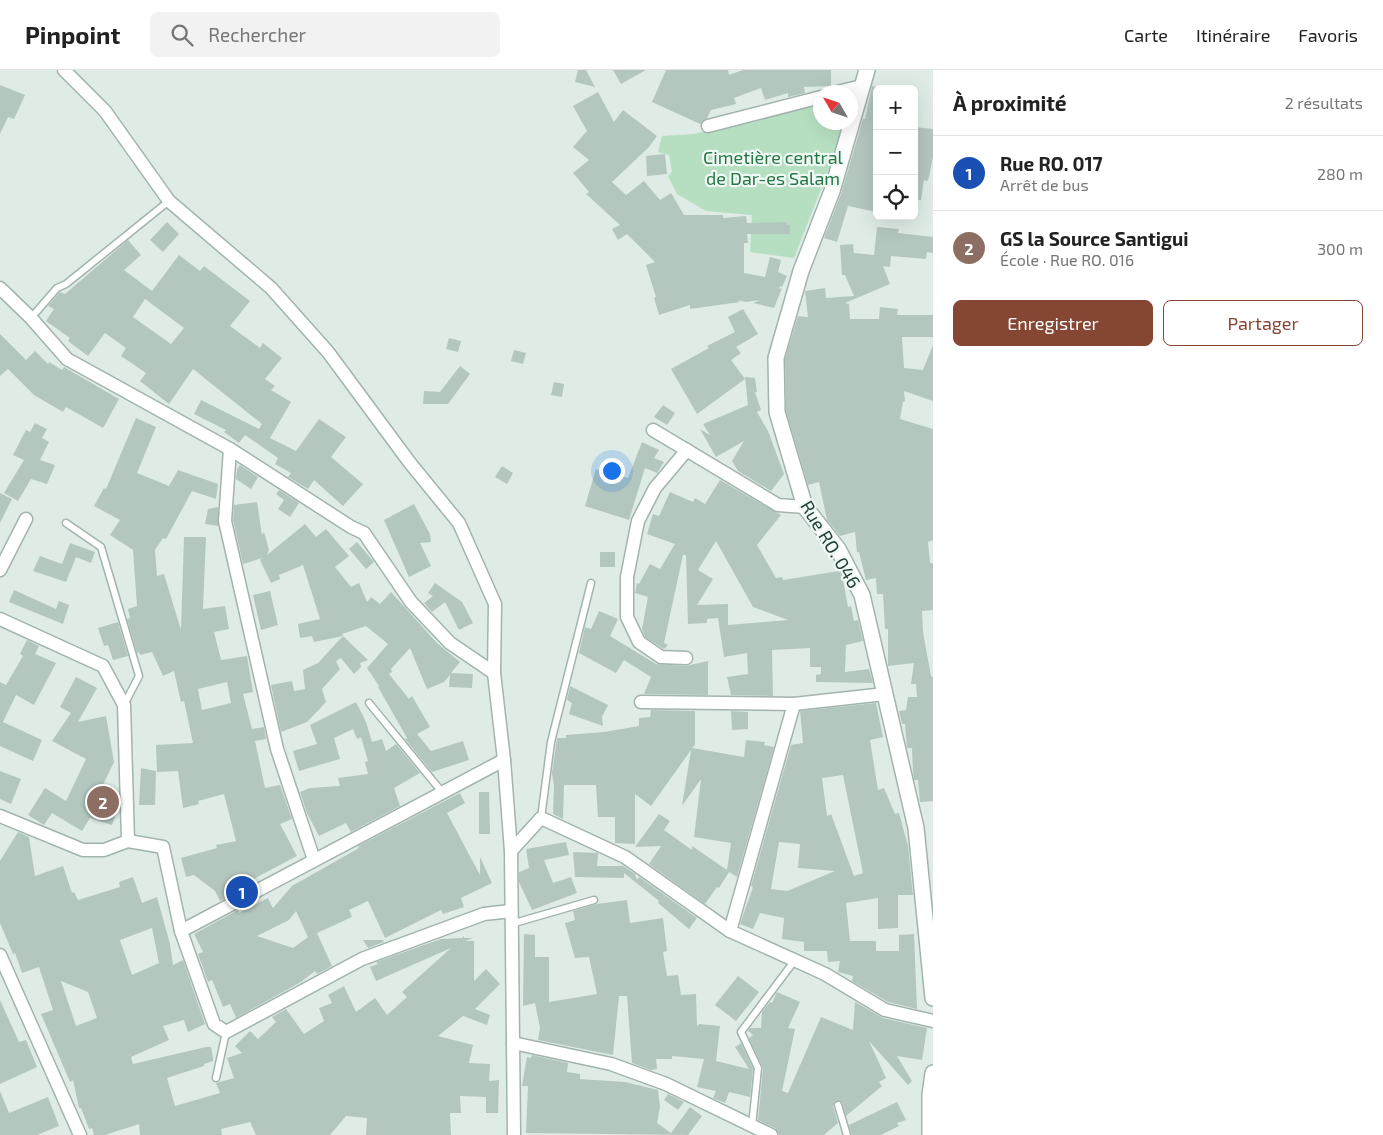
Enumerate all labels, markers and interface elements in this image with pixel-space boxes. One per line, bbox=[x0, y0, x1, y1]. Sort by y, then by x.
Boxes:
search box bbox=[150, 12, 500, 57]
text: Pinpoint bbox=[25, 20, 120, 49]
icon: search bbox=[168, 21, 196, 49]
text: Rechercher bbox=[208, 23, 306, 46]
text: Carte bbox=[1124, 24, 1168, 46]
text: Itinéraire bbox=[1196, 24, 1270, 46]
text: Favoris bbox=[1298, 24, 1358, 46]
north arrow bbox=[813, 85, 858, 130]
map controls bbox=[873, 85, 918, 220]
button: + bbox=[873, 85, 918, 130]
text: À proximité bbox=[953, 90, 1067, 115]
text: 2 résultats bbox=[1285, 93, 1363, 112]
button: − bbox=[873, 130, 918, 175]
park label: Cimetière central de Dar-es Salam bbox=[703, 146, 844, 189]
text: Rue RO. 017 bbox=[1000, 152, 1103, 175]
text: 1 bbox=[966, 164, 972, 183]
text: 280 m bbox=[1317, 164, 1363, 183]
button: locate bbox=[873, 175, 918, 220]
text: Arrêt de bus bbox=[1000, 175, 1089, 194]
text: GS la Source Santigui bbox=[1000, 227, 1189, 250]
text: 2 bbox=[964, 239, 974, 258]
text: 300 m bbox=[1317, 239, 1363, 258]
text: École · Rue RO. 016 bbox=[1000, 250, 1134, 269]
button: Enregistrer bbox=[953, 300, 1153, 346]
button: Partager bbox=[1163, 300, 1363, 346]
your location bbox=[599, 458, 625, 484]
street label: Rue RO. 046 bbox=[796, 496, 866, 592]
pin: 2 bbox=[87, 783, 119, 821]
pin: 1 bbox=[226, 873, 258, 911]

